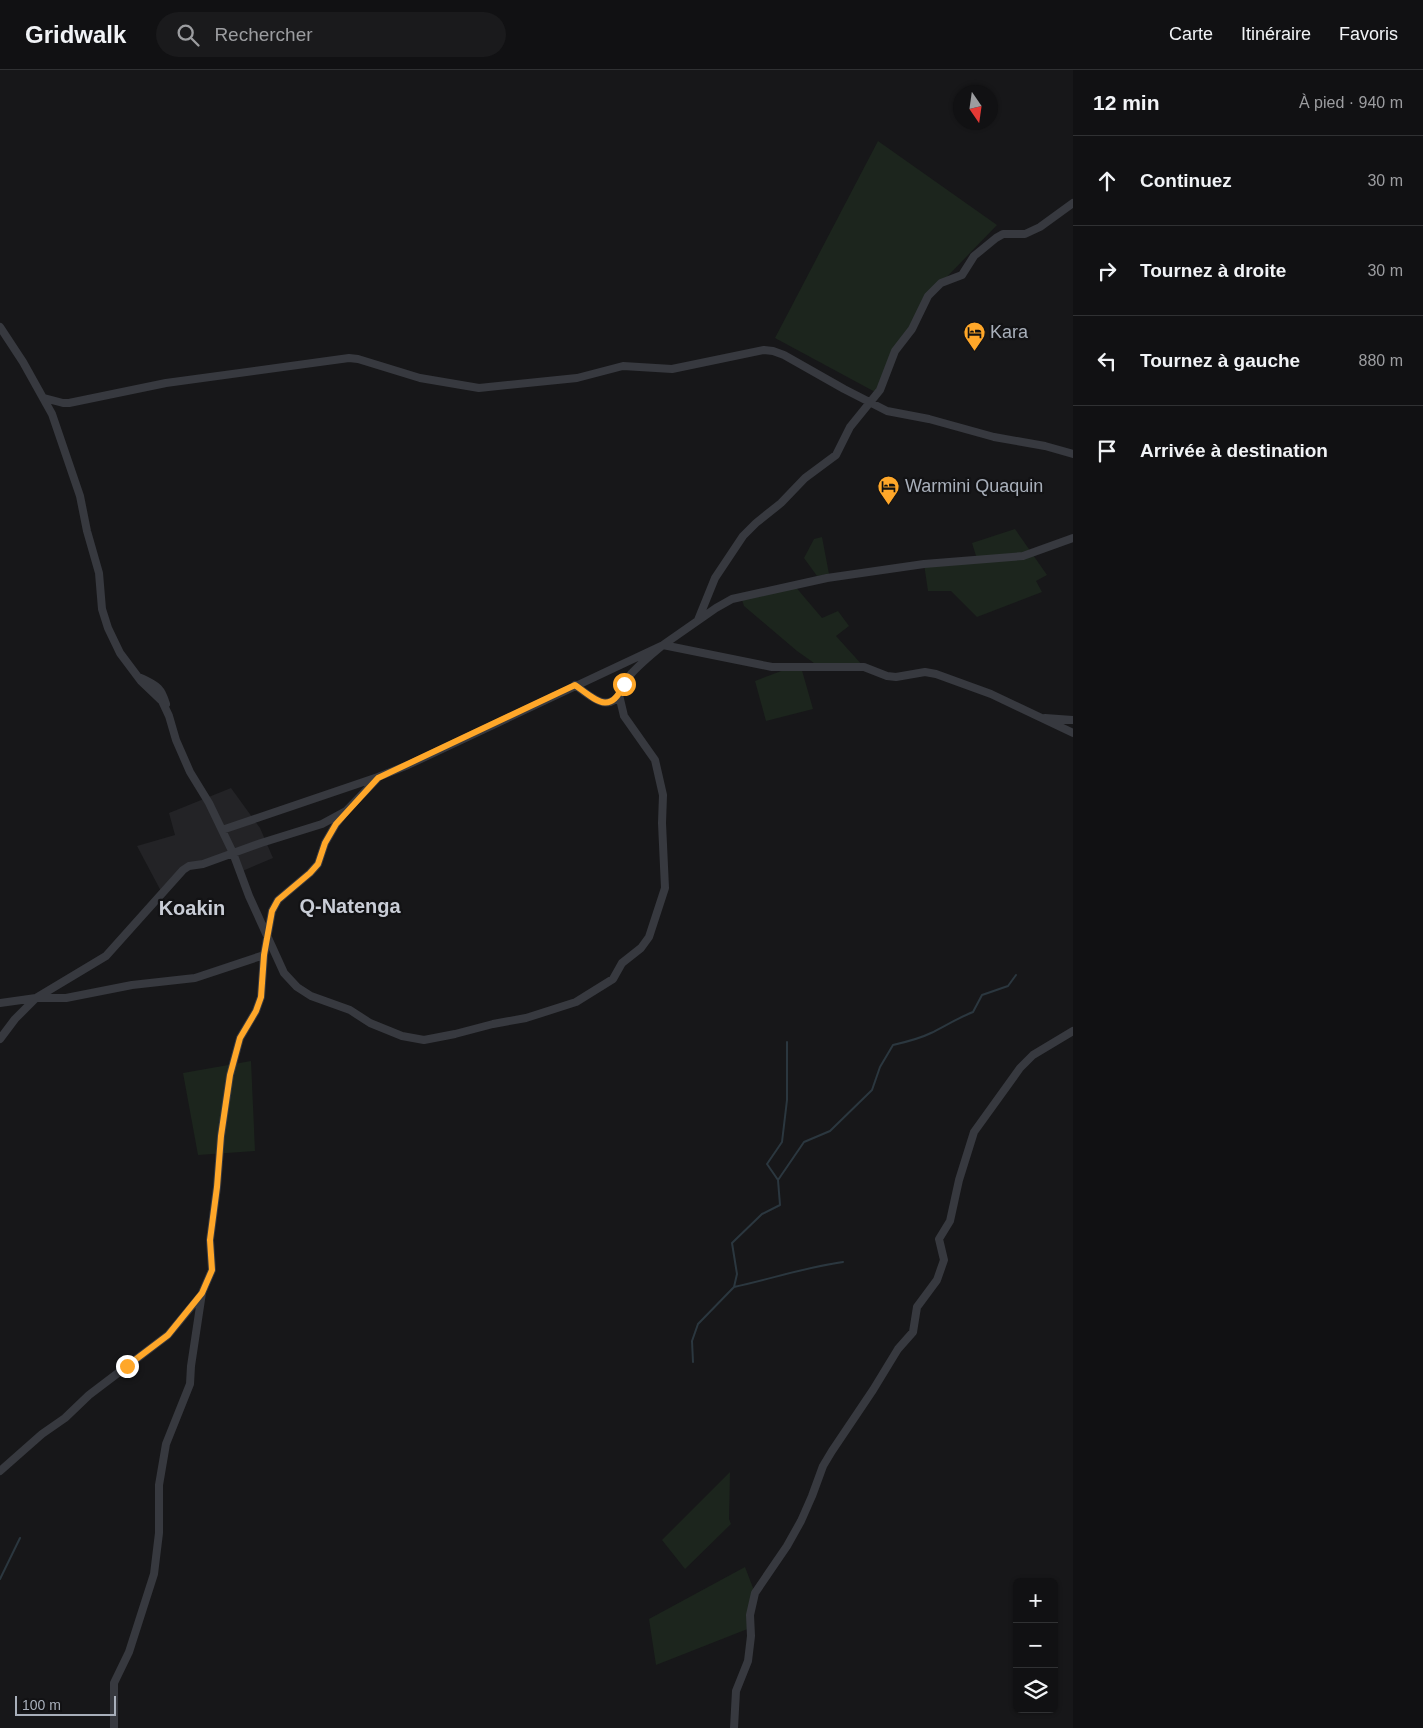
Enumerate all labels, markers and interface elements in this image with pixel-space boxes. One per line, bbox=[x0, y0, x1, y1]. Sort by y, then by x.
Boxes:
search box bbox=[156, 12, 506, 57]
text: Gridwalk bbox=[25, 21, 126, 48]
icon: search bbox=[174, 21, 202, 49]
text: Rechercher bbox=[214, 24, 313, 45]
text: Carte bbox=[1169, 24, 1213, 44]
text: Itinéraire bbox=[1241, 24, 1311, 44]
text: Favoris bbox=[1339, 24, 1398, 44]
north arrow bbox=[953, 85, 998, 130]
text: 12 min bbox=[1093, 91, 1160, 114]
text: À pied · 940 m bbox=[1299, 94, 1403, 111]
icon: ahead bbox=[1093, 167, 1121, 195]
text: Continuez bbox=[1140, 170, 1232, 191]
text: 30 m bbox=[1367, 172, 1403, 189]
icon: right bbox=[1093, 257, 1121, 285]
text: Tournez à droite bbox=[1140, 260, 1286, 281]
text: 30 m bbox=[1367, 262, 1403, 279]
hotel icon: Kara bbox=[962, 320, 986, 351]
place label: Kara bbox=[990, 322, 1029, 342]
icon: left bbox=[1093, 347, 1121, 375]
text: Tournez à gauche bbox=[1140, 350, 1300, 371]
text: 880 m bbox=[1359, 352, 1403, 369]
icon: arrive bbox=[1093, 437, 1121, 465]
text: Arrivée à destination bbox=[1140, 440, 1328, 461]
hotel icon: Warmini Quaquin bbox=[877, 474, 901, 505]
place label: Warmini Quaquin bbox=[905, 476, 1043, 496]
route start bbox=[613, 673, 636, 696]
district label: Q-Natenga bbox=[299, 895, 401, 917]
district label: Koakin bbox=[159, 897, 225, 919]
route end bbox=[116, 1355, 139, 1378]
map controls bbox=[1013, 1578, 1058, 1713]
button: + bbox=[1013, 1578, 1058, 1623]
button: − bbox=[1013, 1623, 1058, 1668]
button: layers bbox=[1013, 1668, 1058, 1713]
scale bar bbox=[15, 1693, 116, 1716]
text: 100 m bbox=[22, 1697, 61, 1713]

